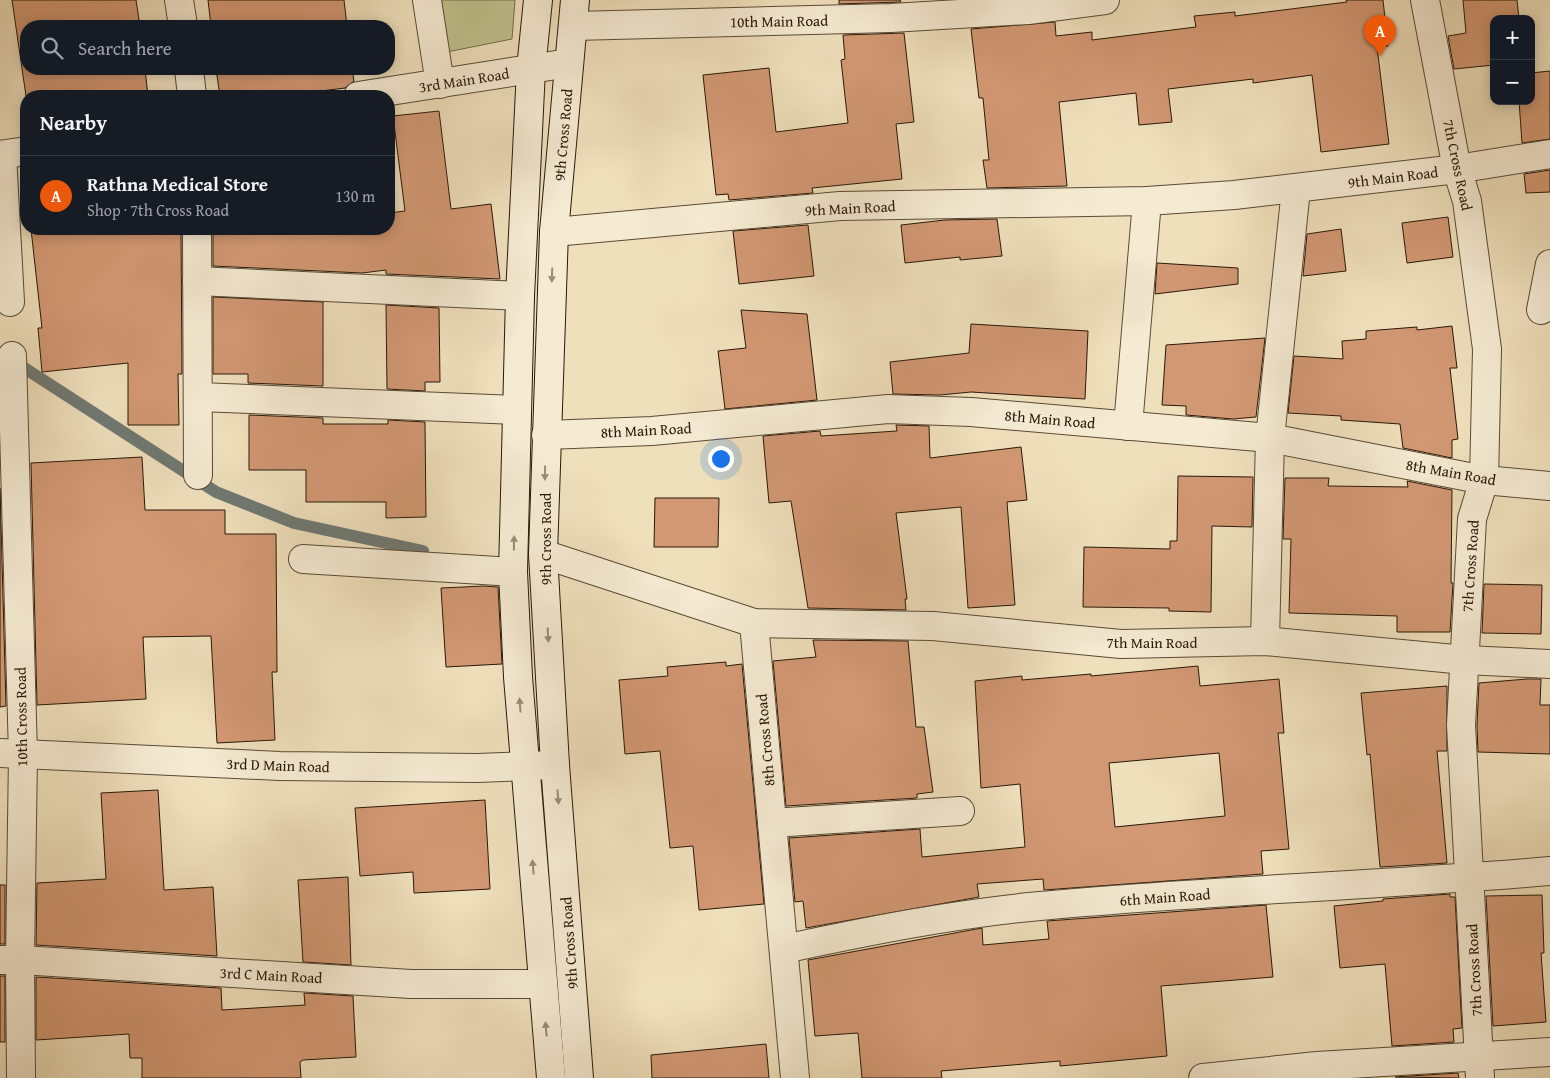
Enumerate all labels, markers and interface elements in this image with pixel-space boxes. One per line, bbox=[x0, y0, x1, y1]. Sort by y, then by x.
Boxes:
street label: 10th Main Road bbox=[730, 10, 828, 32]
pin: A bbox=[1364, 15, 1396, 56]
map controls bbox=[1490, 15, 1535, 105]
button: + bbox=[1490, 15, 1535, 60]
search box bbox=[20, 20, 395, 75]
icon: search bbox=[38, 34, 66, 62]
text: Search here bbox=[78, 34, 172, 62]
button: − bbox=[1490, 60, 1535, 105]
street label: 3rd Main Road bbox=[417, 62, 511, 98]
street label: 9th Cross Road bbox=[549, 88, 577, 182]
text: Nearby bbox=[40, 107, 107, 138]
street label: 7th Cross Road bbox=[1438, 118, 1478, 212]
street label: 9th Main Road bbox=[1347, 161, 1439, 193]
text: Rathna Medical Store bbox=[87, 170, 268, 198]
text: A bbox=[51, 184, 61, 208]
text: 130 m bbox=[335, 184, 375, 208]
street label: 9th Main Road bbox=[804, 195, 896, 221]
text: Shop · 7th Cross Road bbox=[87, 198, 229, 222]
one-way arrow bbox=[548, 267, 556, 283]
street label: 8th Main Road bbox=[1004, 405, 1096, 433]
street label: 8th Main Road bbox=[600, 417, 692, 443]
your location bbox=[708, 446, 734, 472]
street label: 8th Main Road bbox=[1404, 454, 1498, 490]
one-way arrow bbox=[541, 465, 549, 481]
street label: 9th Cross Road bbox=[535, 493, 556, 585]
street label: 7th Cross Road bbox=[1456, 519, 1484, 613]
one-way arrow bbox=[510, 535, 518, 551]
one-way arrow bbox=[544, 627, 552, 643]
street label: 7th Main Road bbox=[1107, 632, 1197, 653]
street label: 10th Cross Road bbox=[10, 667, 32, 767]
street label: 8th Cross Road bbox=[751, 693, 779, 787]
one-way arrow bbox=[516, 697, 524, 713]
street label: 3rd D Main Road bbox=[226, 753, 330, 777]
one-way arrow bbox=[554, 789, 562, 805]
one-way arrow bbox=[529, 859, 537, 875]
street label: 6th Main Road bbox=[1119, 883, 1211, 911]
street label: 9th Cross Road bbox=[555, 896, 583, 990]
street label: 7th Cross Road bbox=[1461, 923, 1487, 1017]
street label: 3rd C Main Road bbox=[219, 962, 323, 988]
one-way arrow bbox=[542, 1021, 550, 1037]

